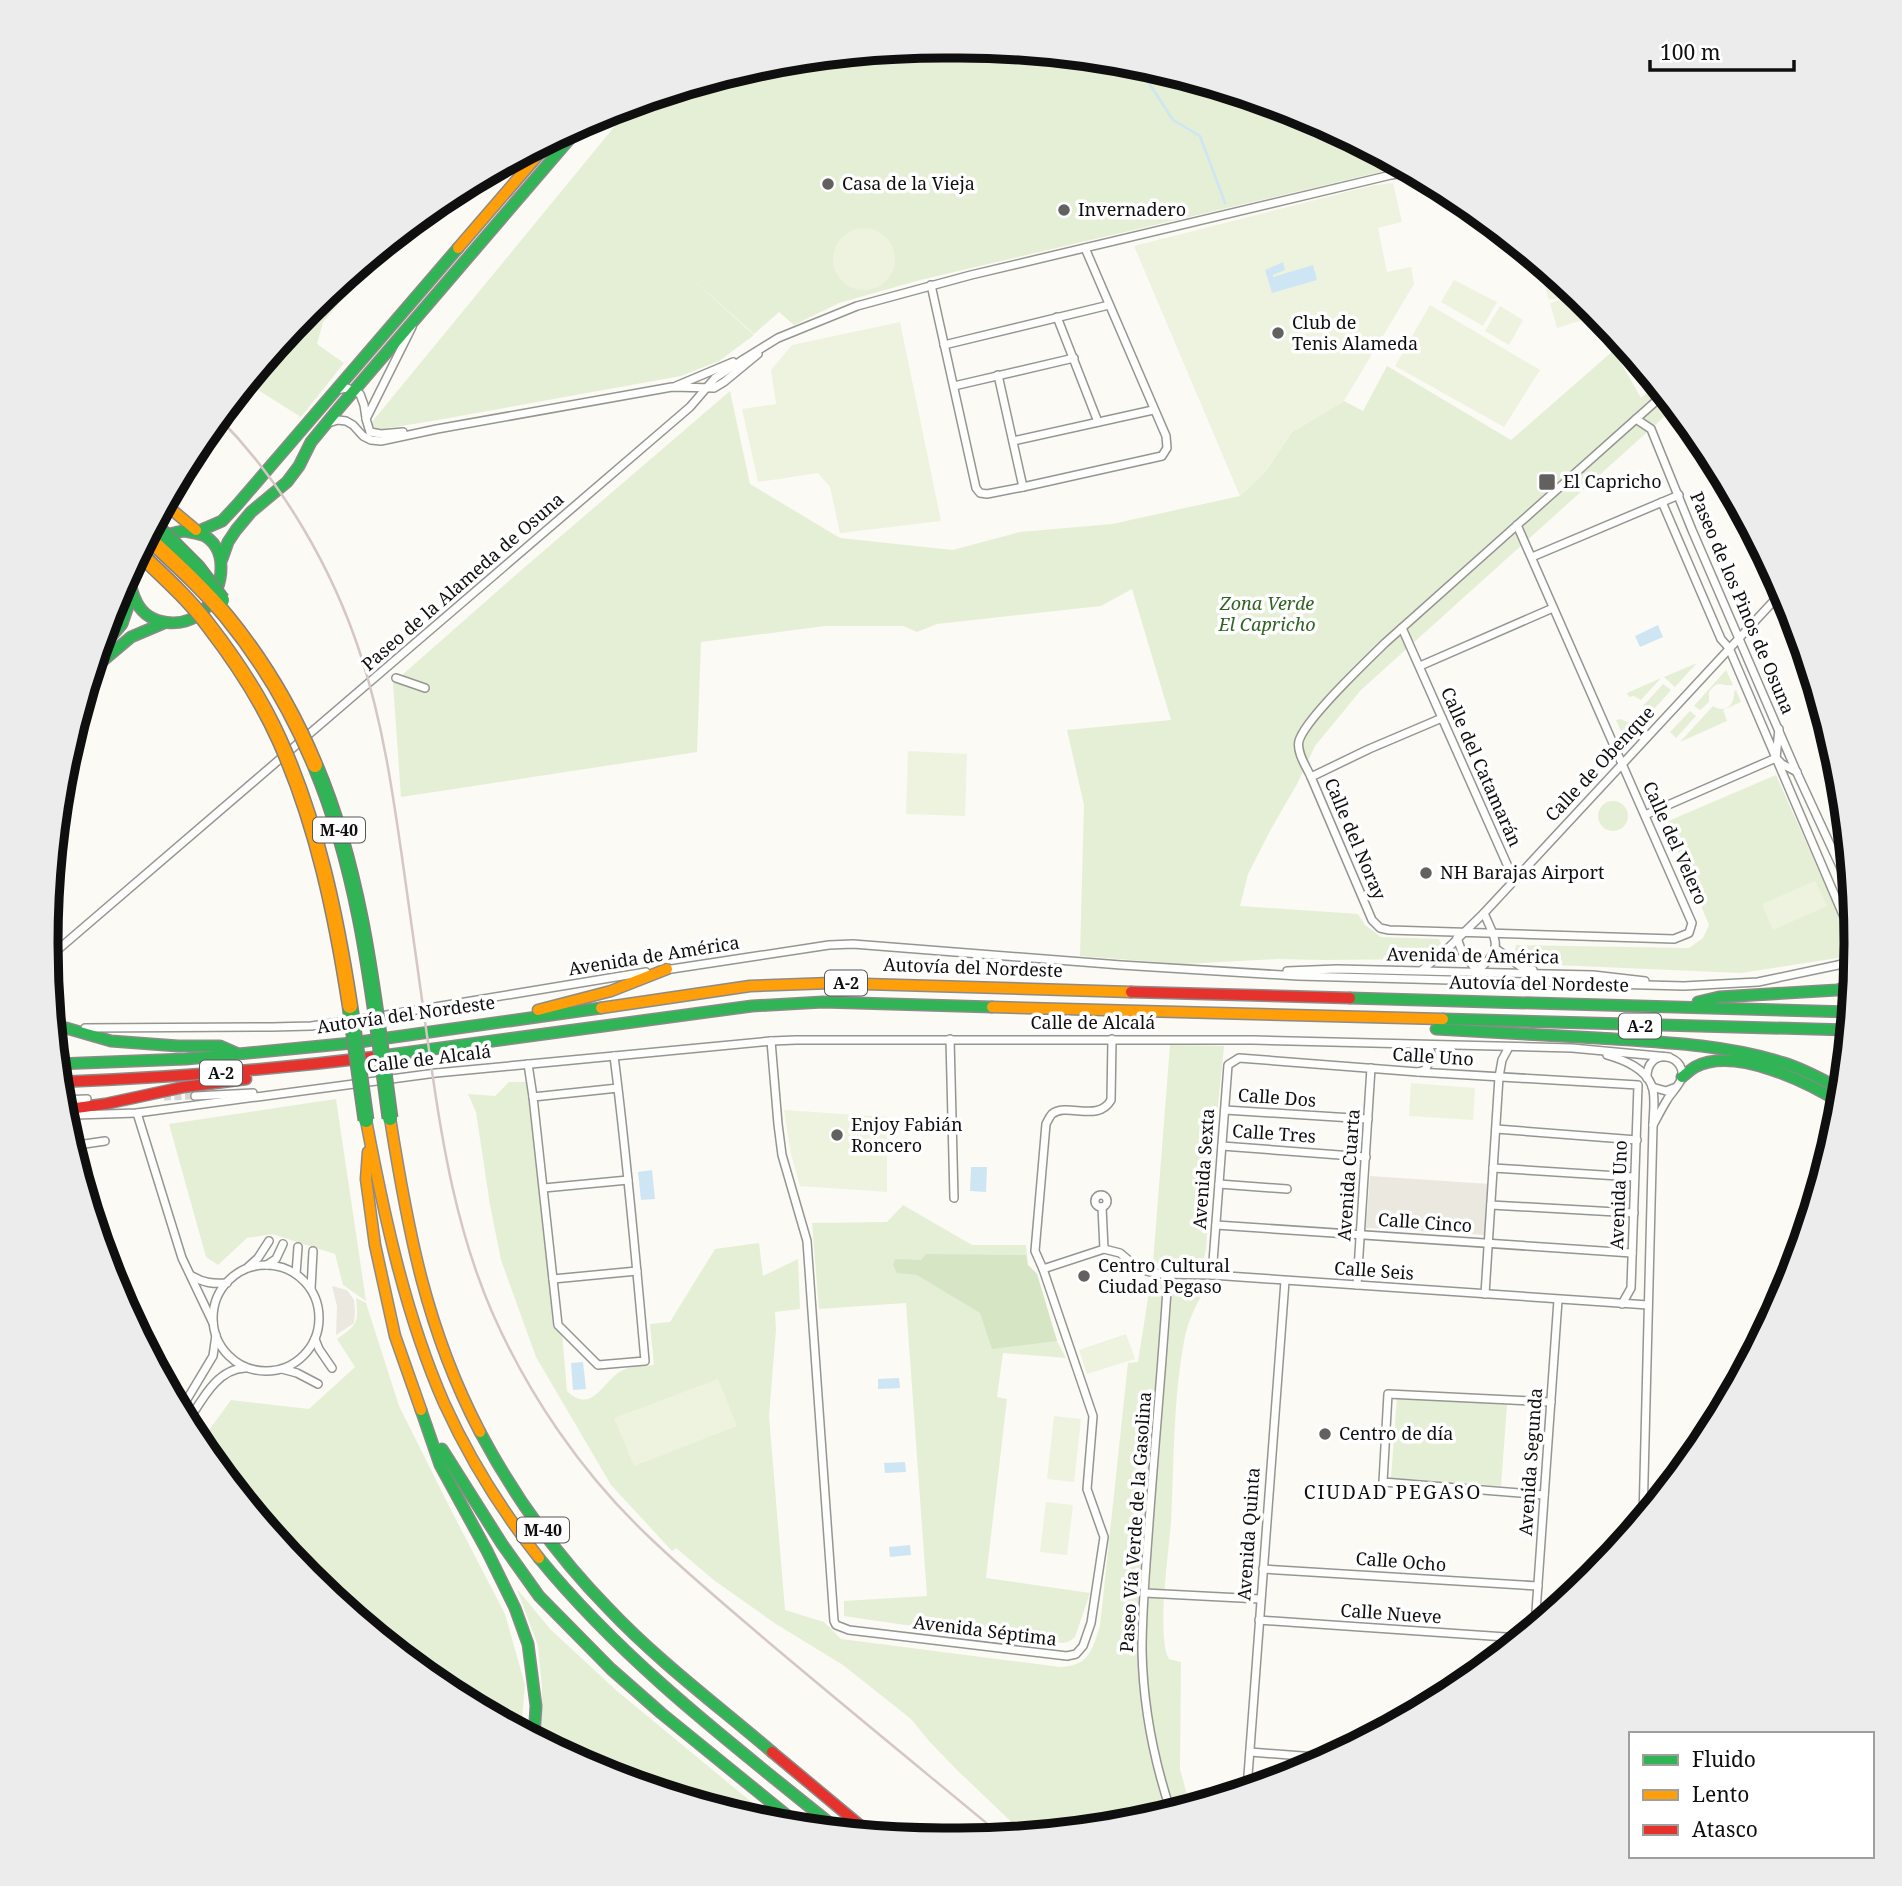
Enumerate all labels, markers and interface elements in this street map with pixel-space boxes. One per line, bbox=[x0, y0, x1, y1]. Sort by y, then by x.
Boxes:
scale bar bbox=[1650, 28, 1794, 72]
text: 100 m bbox=[1660, 38, 1721, 66]
place label: Casa de la Vieja bbox=[842, 171, 975, 195]
marker: Casa de la Vieja bbox=[820, 176, 836, 192]
place label: Invernadero bbox=[1078, 197, 1186, 221]
marker: Invernadero bbox=[1056, 202, 1072, 218]
place label: Club de Tenis Alameda bbox=[1292, 310, 1418, 355]
marker: Club de Tenis Alameda bbox=[1270, 325, 1286, 341]
place label: El Capricho bbox=[1563, 469, 1662, 493]
marker: El Capricho bbox=[1537, 472, 1557, 492]
street label: Paseo de la Alameda de Osuna bbox=[356, 487, 569, 676]
street label: Paseo de los Pinos de Osuna bbox=[1685, 488, 1801, 717]
park label: Zona Verde El Capricho bbox=[1217, 591, 1316, 636]
street label: Calle del Catamarán bbox=[1436, 683, 1528, 851]
street label: Calle de Obenque bbox=[1539, 700, 1659, 826]
street label: Calle del Noray bbox=[1320, 774, 1393, 904]
street label: Calle del Velero bbox=[1638, 777, 1714, 908]
road number: M-40 bbox=[313, 818, 365, 842]
place label: NH Barajas Airport bbox=[1440, 860, 1604, 884]
marker: NH Barajas Airport bbox=[1418, 865, 1434, 881]
street label: Avenida de América bbox=[567, 930, 741, 980]
street label: Avenida de América bbox=[1386, 941, 1560, 969]
street label: Autovía del Nordeste bbox=[883, 952, 1063, 982]
street label: Autovía del Nordeste bbox=[1449, 969, 1629, 997]
road number: A-2 bbox=[825, 970, 867, 995]
street label: Autovía del Nordeste bbox=[315, 990, 497, 1038]
street label: Calle de Alcalá bbox=[1031, 1010, 1156, 1034]
road number: A-2 bbox=[1619, 1014, 1661, 1038]
street label: Calle de Alcalá bbox=[365, 1038, 492, 1078]
street label: Calle Uno bbox=[1392, 1041, 1475, 1071]
road number: A-2 bbox=[200, 1060, 242, 1086]
street label: Calle Dos bbox=[1237, 1082, 1317, 1112]
street label: Avenida Sexta bbox=[1187, 1108, 1219, 1230]
street label: Avenida Cuarta bbox=[1331, 1108, 1365, 1242]
place label: Enjoy Fabián Roncero bbox=[851, 1112, 963, 1157]
street label: Calle Tres bbox=[1231, 1118, 1317, 1148]
marker: Enjoy Fabián Roncero bbox=[829, 1127, 845, 1143]
street label: Avenida Uno bbox=[1604, 1140, 1632, 1250]
street label: Calle Cinco bbox=[1377, 1207, 1473, 1237]
place label: Centro Cultural Ciudad Pegaso bbox=[1098, 1253, 1230, 1298]
street label: Calle Seis bbox=[1333, 1255, 1415, 1285]
marker: Centro Cultural Ciudad Pegaso bbox=[1076, 1268, 1092, 1284]
street label: Avenida Segunda bbox=[1513, 1387, 1547, 1537]
street label: Paseo Vía Verde de la Gasolina bbox=[1114, 1391, 1156, 1653]
place label: Centro de día bbox=[1339, 1421, 1453, 1445]
marker: Centro de día bbox=[1317, 1426, 1333, 1442]
street label: Avenida Quinta bbox=[1231, 1466, 1265, 1601]
district label: CIUDAD PEGASO bbox=[1304, 1479, 1482, 1505]
road number: M-40 bbox=[517, 1518, 569, 1542]
street label: Calle Ocho bbox=[1355, 1546, 1447, 1576]
street label: Calle Nueve bbox=[1340, 1597, 1443, 1629]
street label: Avenida Séptima bbox=[912, 1609, 1058, 1651]
legend bbox=[1629, 1732, 1874, 1858]
text: Fluido bbox=[1692, 1745, 1756, 1773]
text: Lento bbox=[1692, 1780, 1749, 1808]
text: Atasco bbox=[1692, 1815, 1758, 1843]

